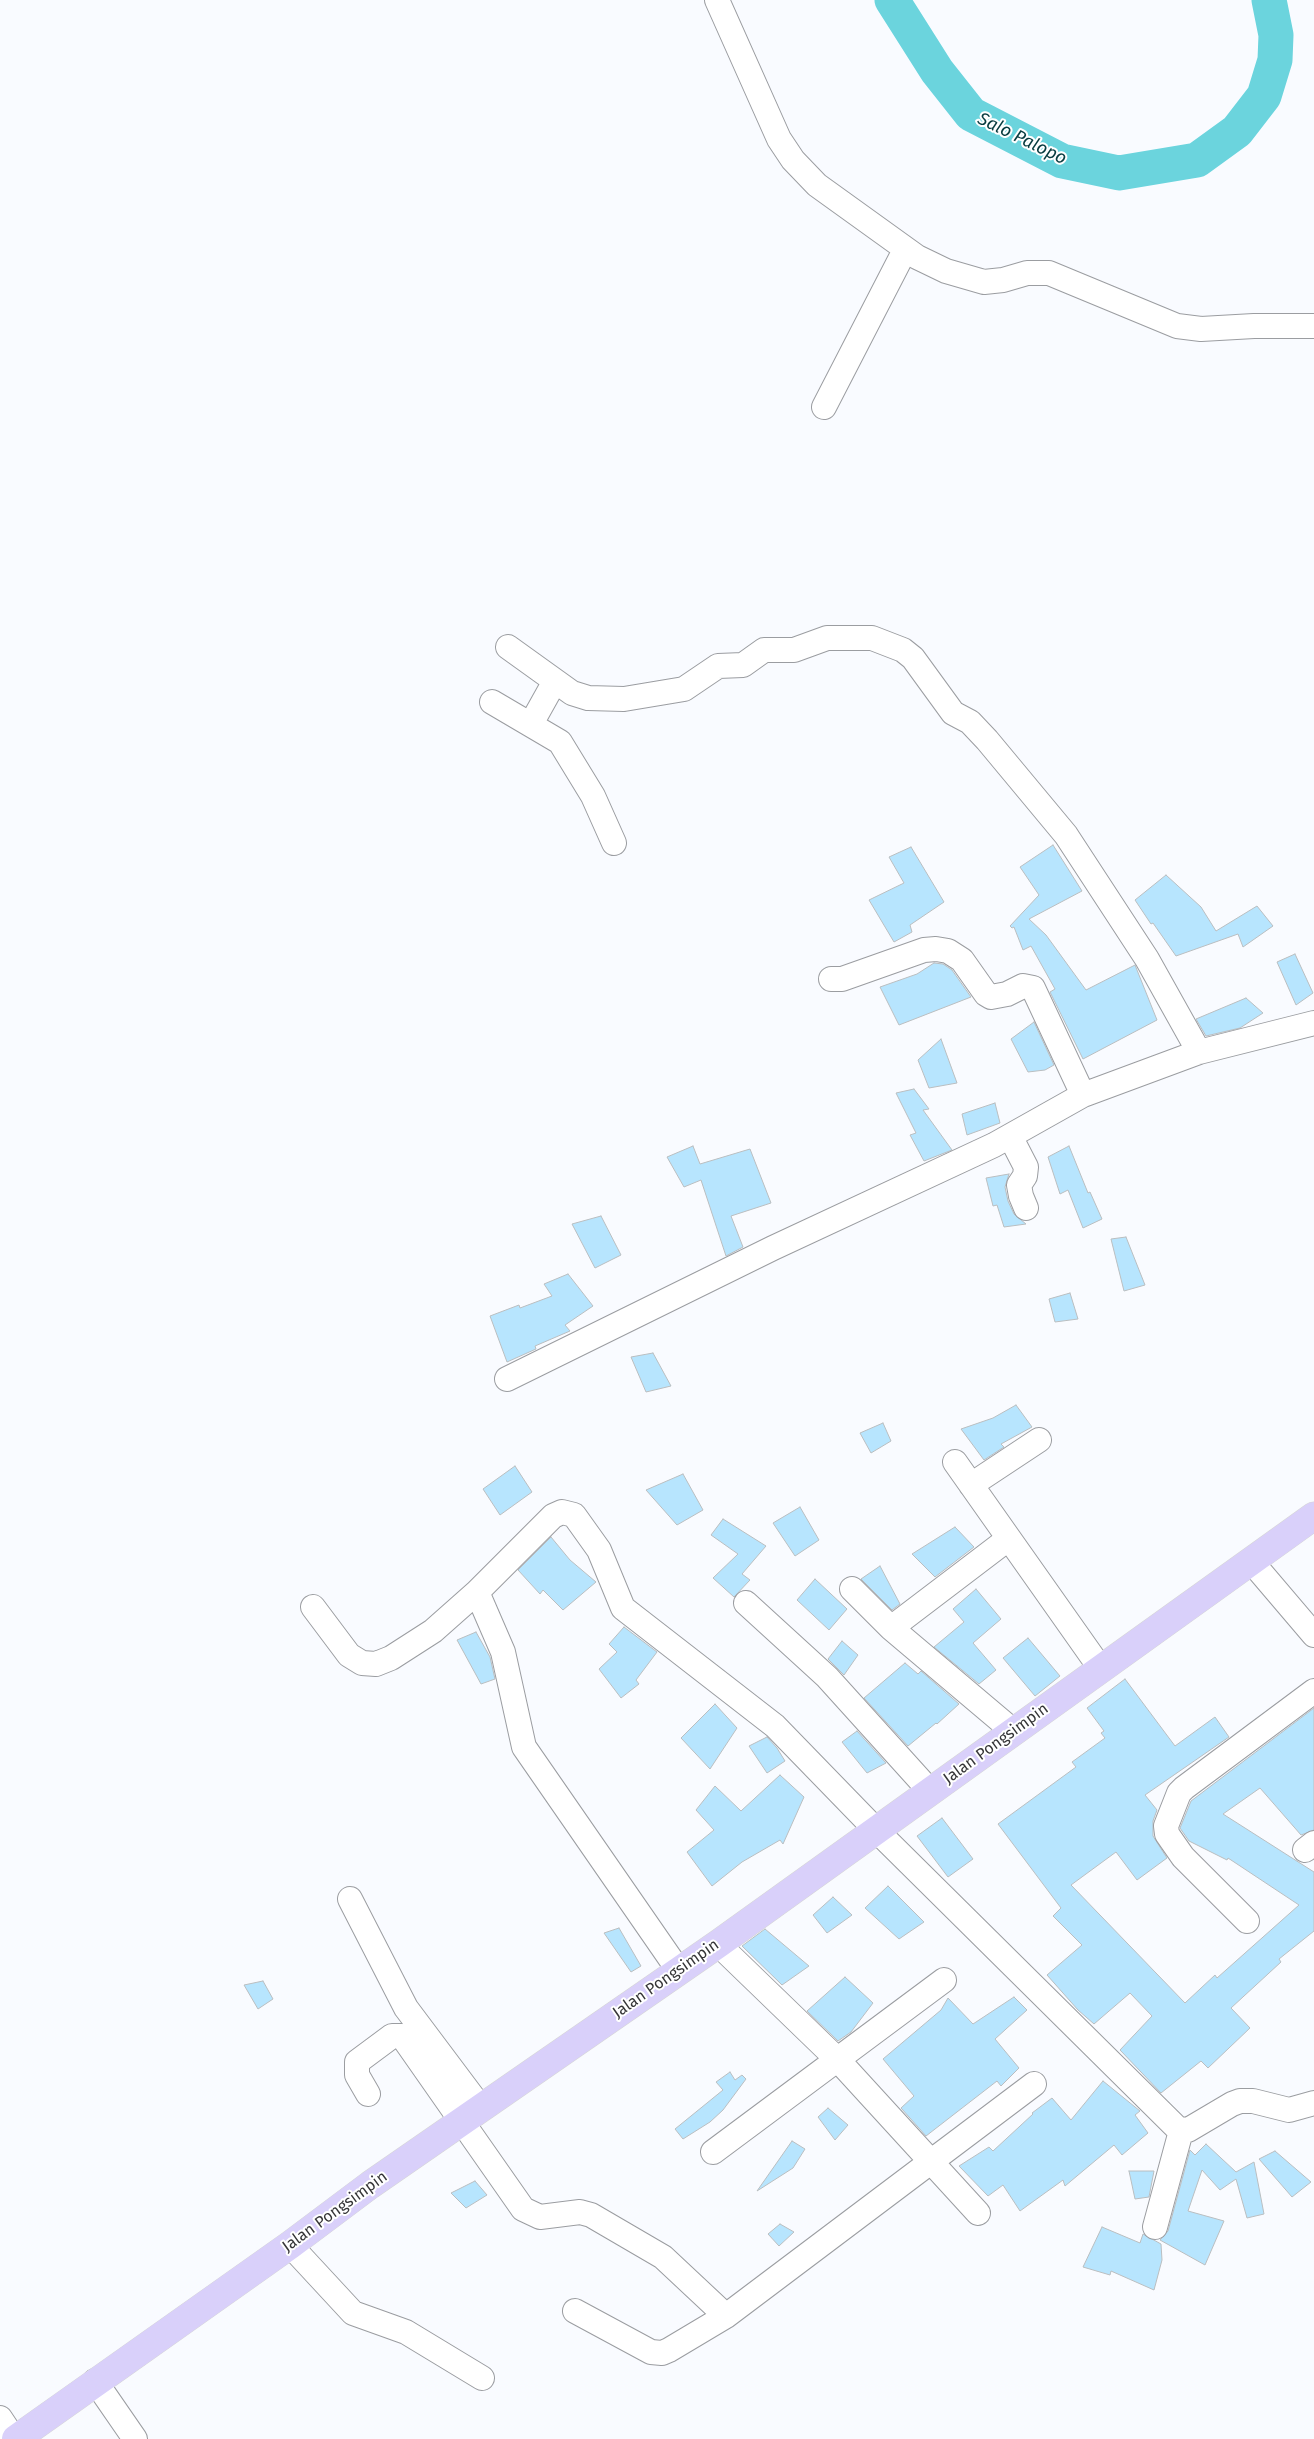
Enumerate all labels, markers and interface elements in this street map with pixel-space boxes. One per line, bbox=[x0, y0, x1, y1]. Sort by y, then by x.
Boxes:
water label: Salo Palopo bbox=[974, 108, 1070, 170]
street label: Jalan Pongsimpin bbox=[940, 1699, 1052, 1789]
street label: Jalan Pongsimpin bbox=[609, 1935, 723, 2023]
street label: Jalan Pongsimpin bbox=[279, 2167, 391, 2257]

